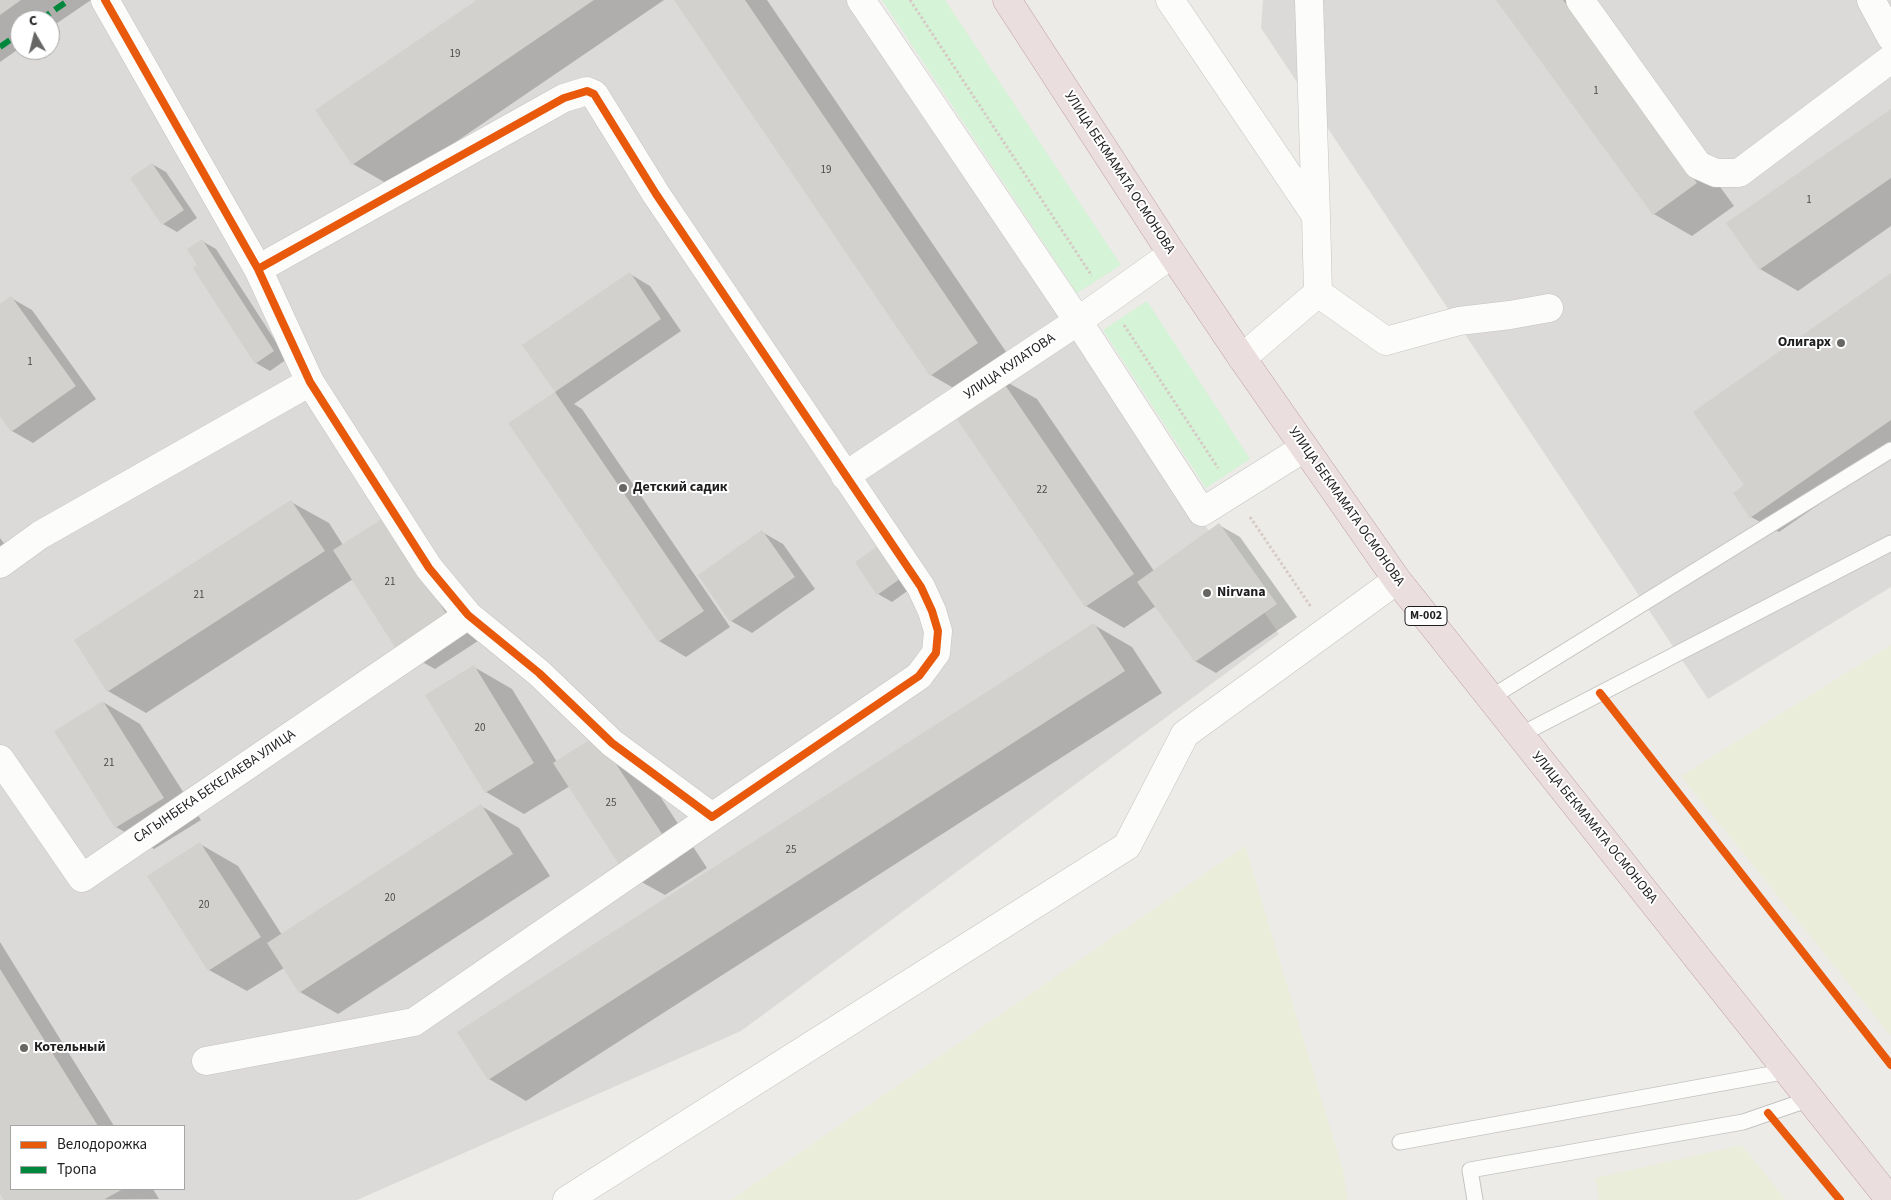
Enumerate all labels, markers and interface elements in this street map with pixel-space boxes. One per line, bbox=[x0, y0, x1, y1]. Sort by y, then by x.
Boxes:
north arrow bbox=[10, 10, 60, 60]
text: С bbox=[28, 11, 38, 32]
house number: 19 bbox=[450, 48, 460, 62]
house number: 1 bbox=[1593, 85, 1599, 99]
street label: УЛИЦА БЕКМАМАТА ОСМОНОВА bbox=[1060, 89, 1178, 257]
house number: 19 bbox=[821, 164, 831, 178]
house number: 1 bbox=[1806, 194, 1812, 208]
street label: УЛИЦА КУЛАТОВА bbox=[961, 330, 1059, 404]
place label: Олигарх bbox=[1778, 335, 1831, 351]
marker: Олигарх bbox=[1835, 337, 1847, 349]
house number: 1 bbox=[27, 356, 33, 370]
street label: УЛИЦА БЕКМАМАТА ОСМОНОВА bbox=[1284, 424, 1408, 590]
place label: Детский садик bbox=[633, 480, 727, 496]
marker: Детский садик bbox=[617, 482, 629, 494]
house number: 22 bbox=[1037, 484, 1047, 498]
house number: 21 bbox=[385, 576, 395, 590]
place label: Nirvana bbox=[1217, 585, 1266, 601]
marker: Nirvana bbox=[1201, 587, 1213, 599]
house number: 21 bbox=[194, 589, 204, 603]
road number: M-002 bbox=[1405, 606, 1447, 626]
house number: 20 bbox=[475, 722, 485, 736]
street label: САГЫНБЕКА БЕКЕЛАЕВА УЛИЦА bbox=[131, 727, 299, 847]
street label: УЛИЦА БЕКМАМАТА ОСМОНОВА bbox=[1528, 749, 1660, 907]
house number: 21 bbox=[104, 757, 114, 771]
house number: 25 bbox=[606, 797, 616, 811]
house number: 25 bbox=[786, 844, 796, 858]
house number: 20 bbox=[385, 892, 395, 906]
house number: 20 bbox=[199, 899, 209, 913]
place label: Котельный bbox=[34, 1040, 106, 1056]
marker: Котельный bbox=[18, 1042, 30, 1054]
legend bbox=[10, 1125, 185, 1190]
text: Велодорожка bbox=[57, 1134, 147, 1155]
text: Тропа bbox=[57, 1159, 97, 1180]

